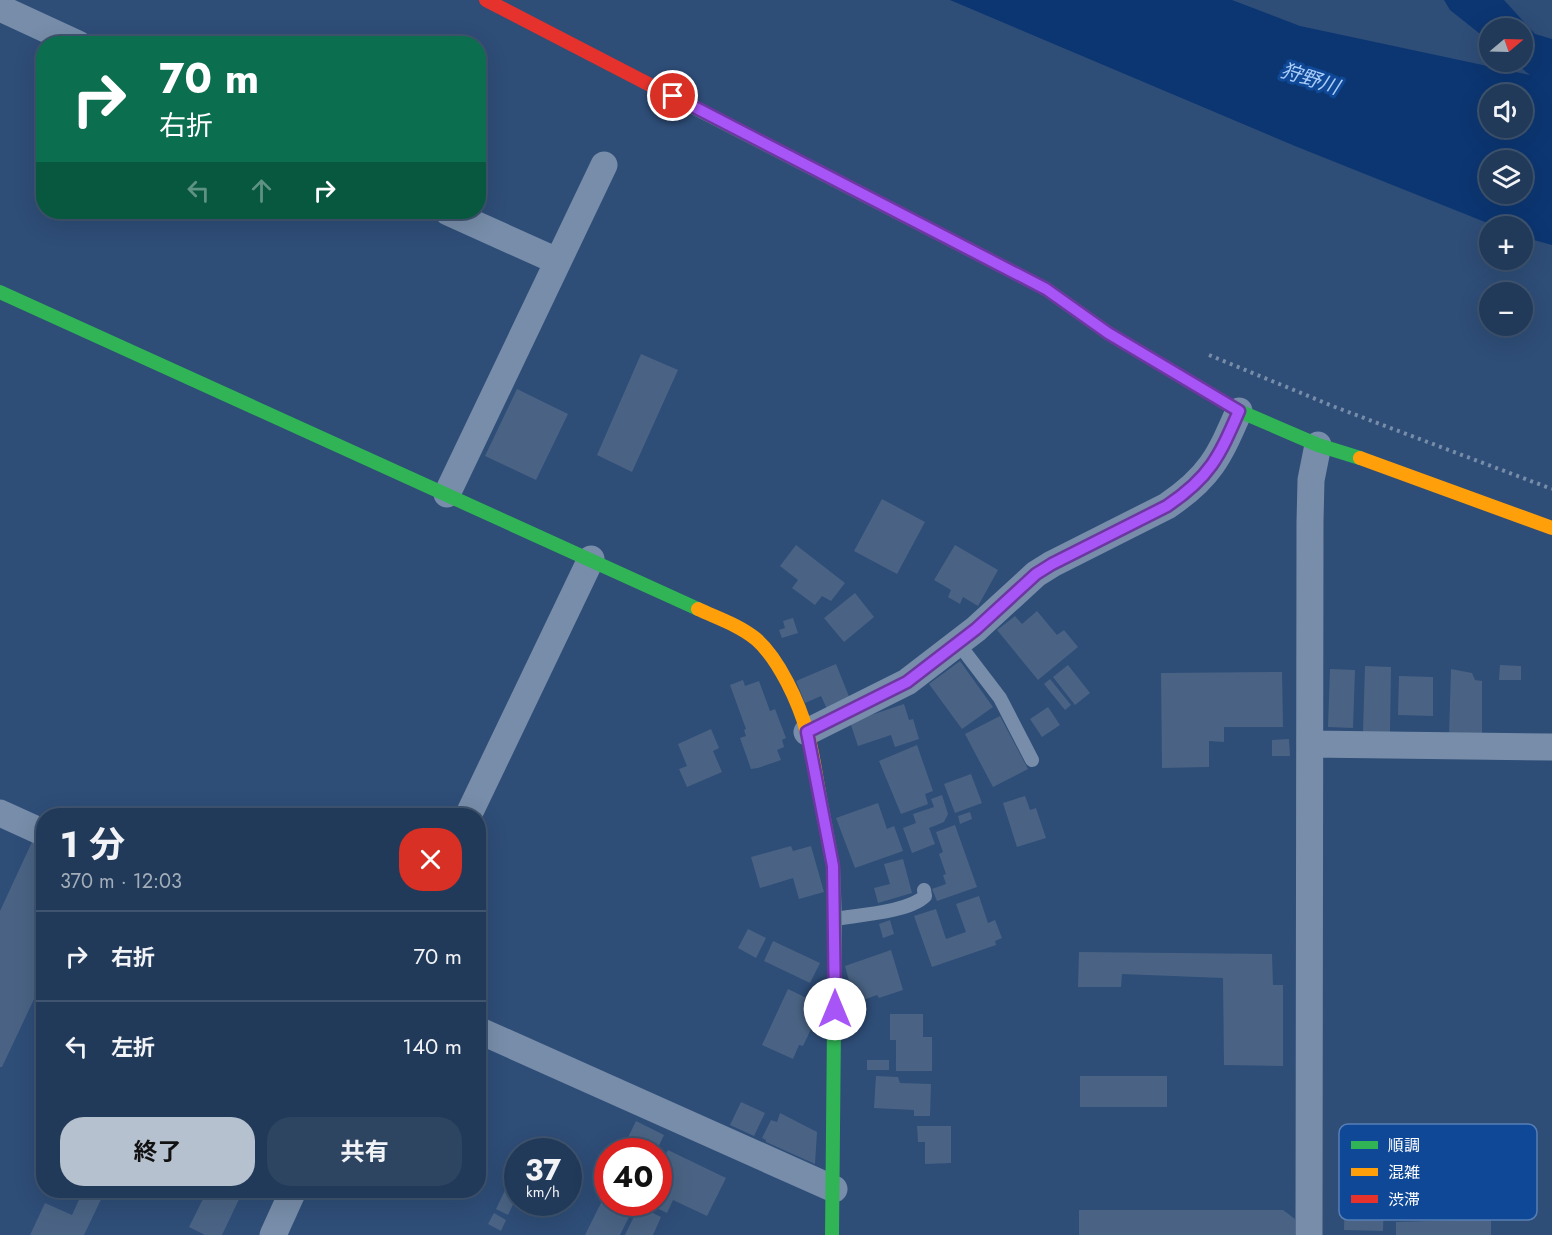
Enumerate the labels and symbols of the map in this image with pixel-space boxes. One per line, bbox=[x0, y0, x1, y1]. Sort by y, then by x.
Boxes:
north arrow bbox=[1479, 18, 1533, 72]
water label: 狩野川 bbox=[1277, 56, 1345, 103]
pin bbox=[647, 70, 698, 121]
position arrow bbox=[803, 977, 867, 1041]
legend bbox=[1339, 1124, 1537, 1220]
text: 順調 bbox=[1388, 1134, 1420, 1157]
speed limit sign: 40 bbox=[594, 1138, 672, 1216]
text: 混雑 bbox=[1388, 1161, 1420, 1184]
text: 渋滞 bbox=[1388, 1188, 1420, 1211]

